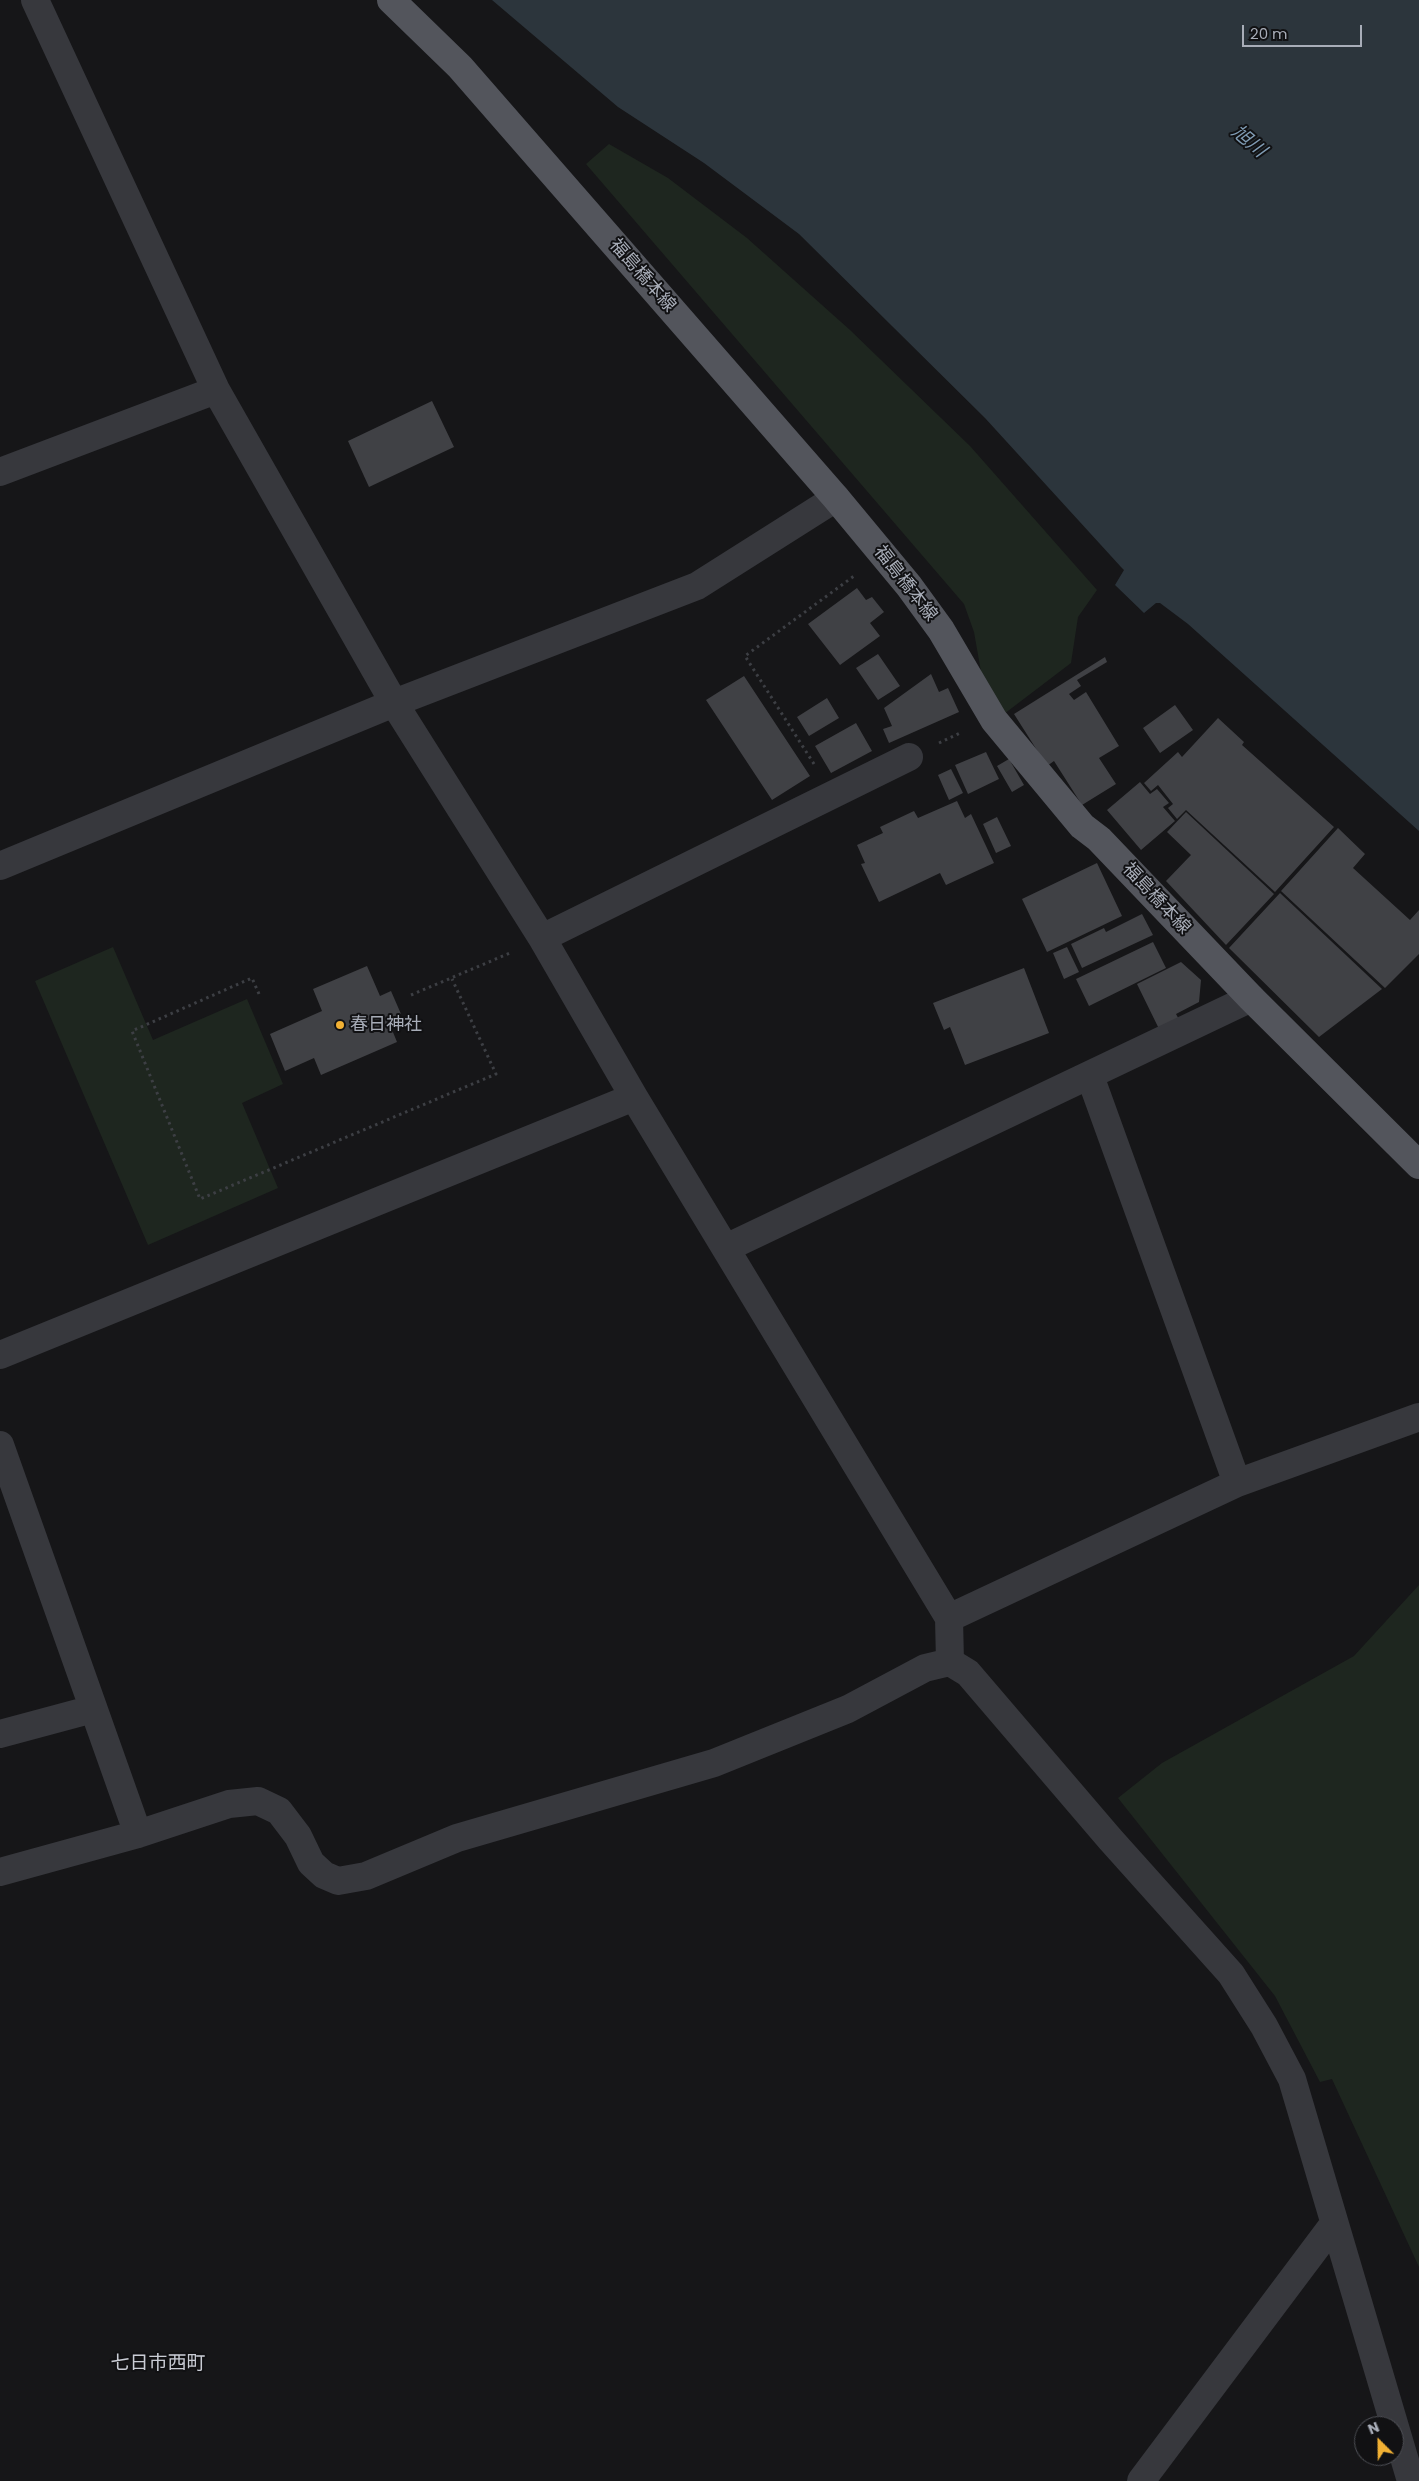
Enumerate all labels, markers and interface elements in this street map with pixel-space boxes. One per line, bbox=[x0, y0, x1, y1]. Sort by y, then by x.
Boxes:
scale bar bbox=[1244, 15, 1364, 47]
text: 20 m bbox=[1250, 23, 1288, 44]
water label: 旭川 bbox=[1226, 121, 1270, 163]
street label: 福島橋本線 bbox=[604, 235, 680, 317]
street label: 福島橋本線 bbox=[869, 542, 941, 626]
street label: 福島橋本線 bbox=[1117, 859, 1195, 939]
place label: 春日神社 bbox=[350, 1014, 422, 1036]
marker: 春日神社 bbox=[334, 1019, 346, 1031]
district label: 七日市西町 bbox=[111, 2353, 205, 2375]
north arrow bbox=[1354, 2416, 1404, 2466]
text: N bbox=[1365, 2417, 1382, 2439]

